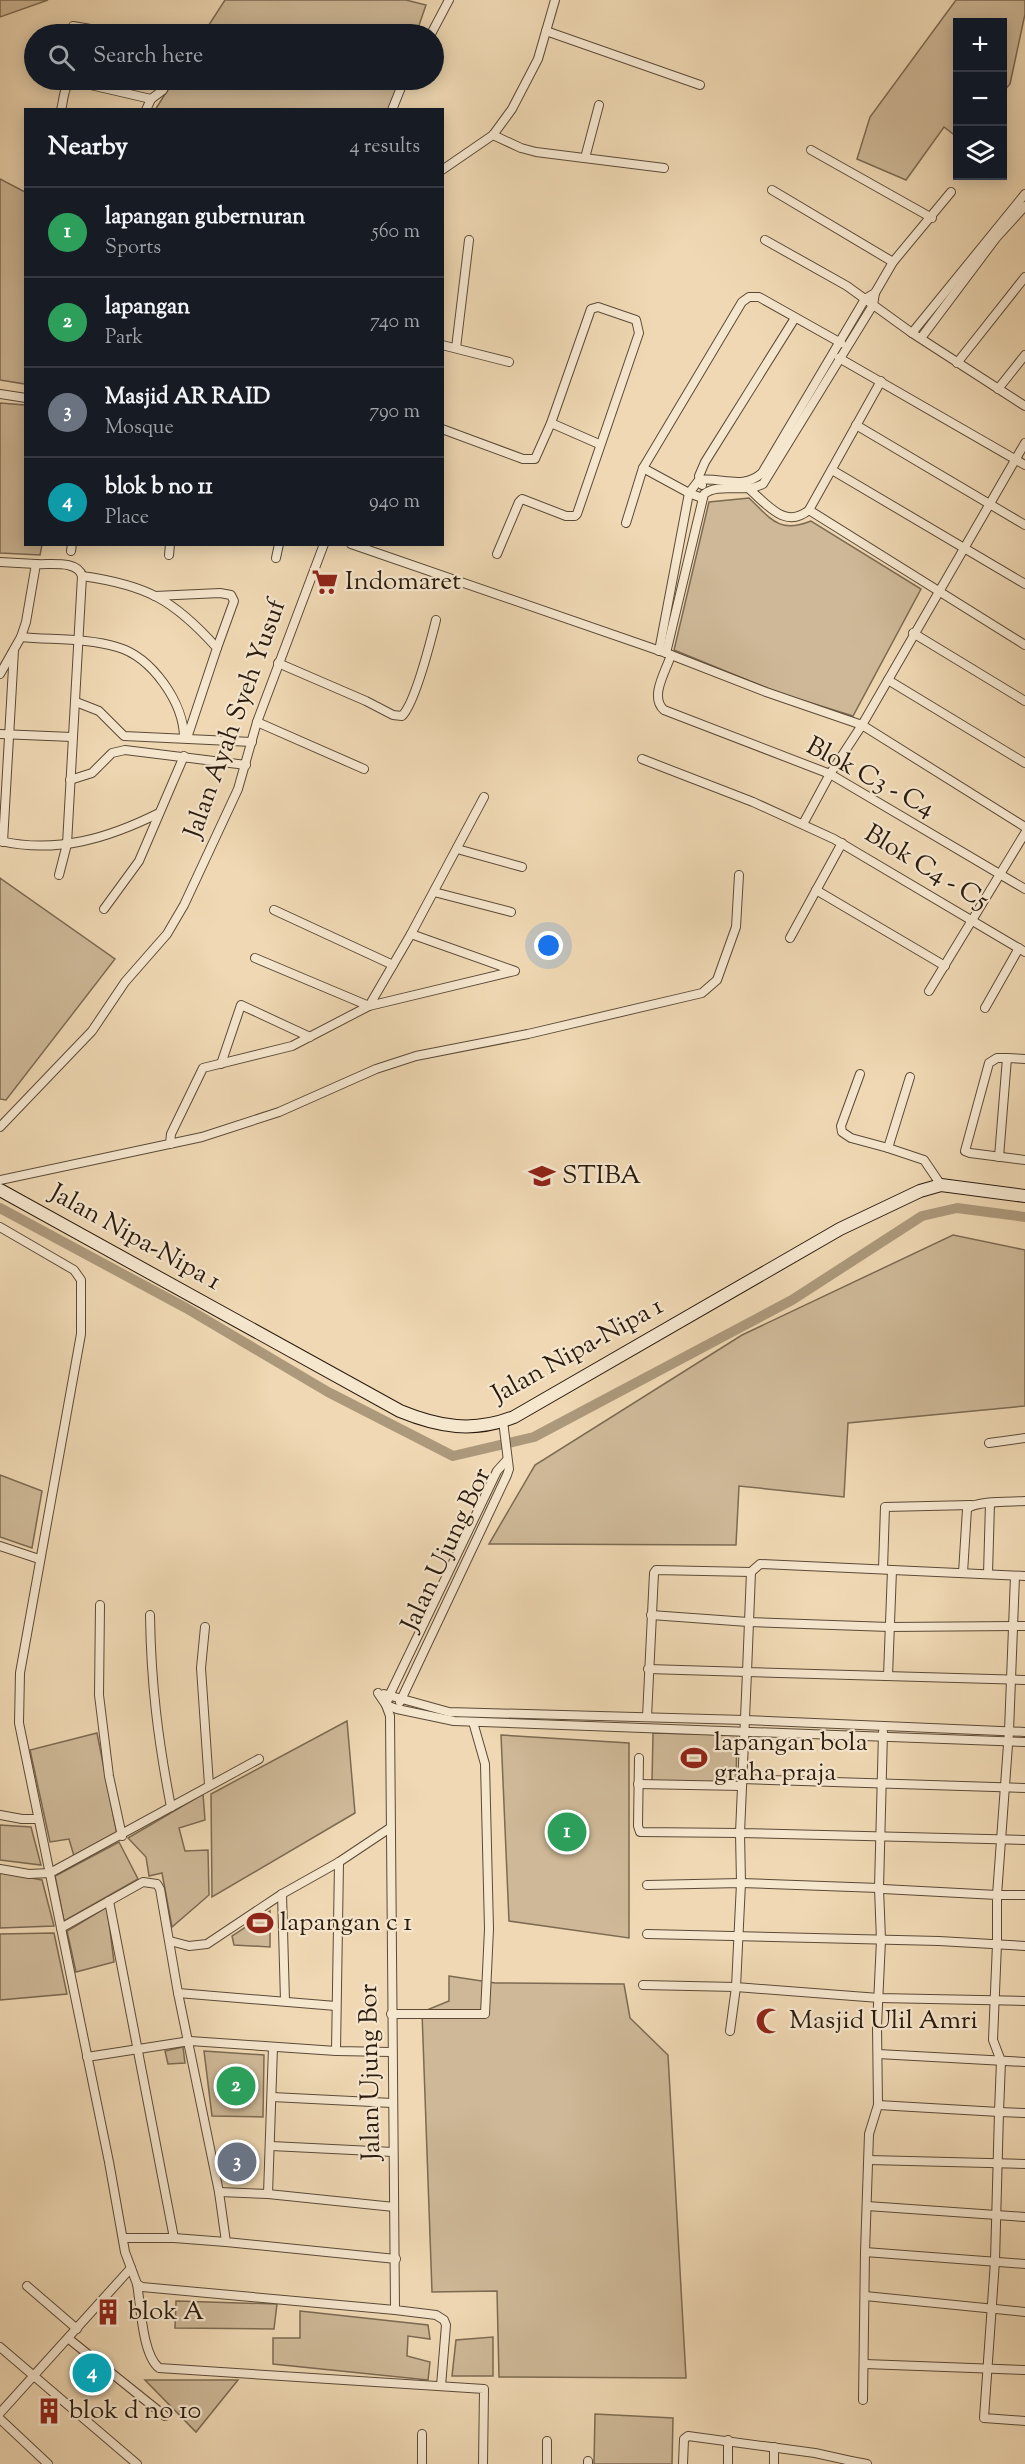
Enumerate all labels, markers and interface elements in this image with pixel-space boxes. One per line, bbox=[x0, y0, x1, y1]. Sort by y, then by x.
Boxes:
map controls bbox=[953, 18, 1007, 180]
button: + bbox=[953, 18, 1007, 72]
search box bbox=[24, 24, 444, 90]
icon: search bbox=[45, 41, 78, 74]
text: Search here bbox=[93, 41, 203, 73]
button: − bbox=[953, 72, 1007, 126]
button: layers bbox=[953, 126, 1007, 180]
text: Nearby bbox=[48, 129, 128, 166]
text: 4 results bbox=[349, 133, 420, 162]
text: lapangan gubernuran bbox=[105, 202, 305, 234]
text: 1 bbox=[64, 218, 71, 247]
text: 560 m bbox=[372, 218, 420, 247]
text: Sports bbox=[105, 234, 161, 263]
text: lapangan bbox=[105, 292, 190, 324]
text: 2 bbox=[63, 308, 72, 337]
text: 740 m bbox=[370, 308, 420, 337]
text: Park bbox=[105, 324, 143, 353]
text: Masjid AR RAID bbox=[105, 382, 270, 414]
text: 3 bbox=[63, 398, 72, 427]
text: 790 m bbox=[369, 398, 420, 427]
text: Mosque bbox=[105, 414, 174, 443]
text: blok b no 11 bbox=[105, 472, 213, 504]
text: 4 bbox=[62, 488, 73, 517]
text: 940 m bbox=[369, 488, 420, 517]
text: Place bbox=[105, 504, 149, 533]
place label: Indomaret bbox=[345, 564, 461, 601]
supermarket icon: Indomaret bbox=[310, 567, 340, 597]
street label: Jalan Ayah Syeh Yusuf bbox=[175, 593, 297, 845]
street label: Blok C3 - C4 bbox=[799, 729, 941, 827]
street label: Blok C4 - C5 bbox=[857, 816, 995, 920]
your location bbox=[534, 931, 563, 960]
place label: STIBA bbox=[562, 1158, 641, 1195]
school or university icon: STIBA bbox=[527, 1161, 557, 1191]
street label: Jalan Nipa-Nipa 1 bbox=[41, 1175, 228, 1300]
street label: Jalan Nipa-Nipa 1 bbox=[484, 1289, 671, 1414]
street label: Jalan Ujung Bor bbox=[392, 1462, 501, 1640]
place label: lapangan bola graha praja bbox=[714, 1725, 868, 1792]
sports icon: lapangan bola graha praja bbox=[679, 1743, 709, 1773]
pin: 1 bbox=[548, 1810, 586, 1854]
place label: lapangan c 1 bbox=[280, 1905, 412, 1942]
sports icon: lapangan c 1 bbox=[245, 1908, 275, 1938]
street label: Jalan Ujung Bor bbox=[351, 1983, 391, 2163]
place label: Masjid Ulil Amri bbox=[789, 2003, 978, 2040]
mosque icon: Masjid Ulil Amri bbox=[754, 2006, 784, 2036]
pin: 2 bbox=[216, 2064, 256, 2108]
pin: 3 bbox=[218, 2140, 256, 2184]
place label: blok A bbox=[128, 2294, 204, 2331]
building icon: blok A bbox=[93, 2297, 123, 2327]
pin: 4 bbox=[72, 2350, 112, 2396]
place label: blok d no 10 bbox=[69, 2393, 201, 2430]
building icon: blok d no 10 bbox=[34, 2396, 64, 2426]

